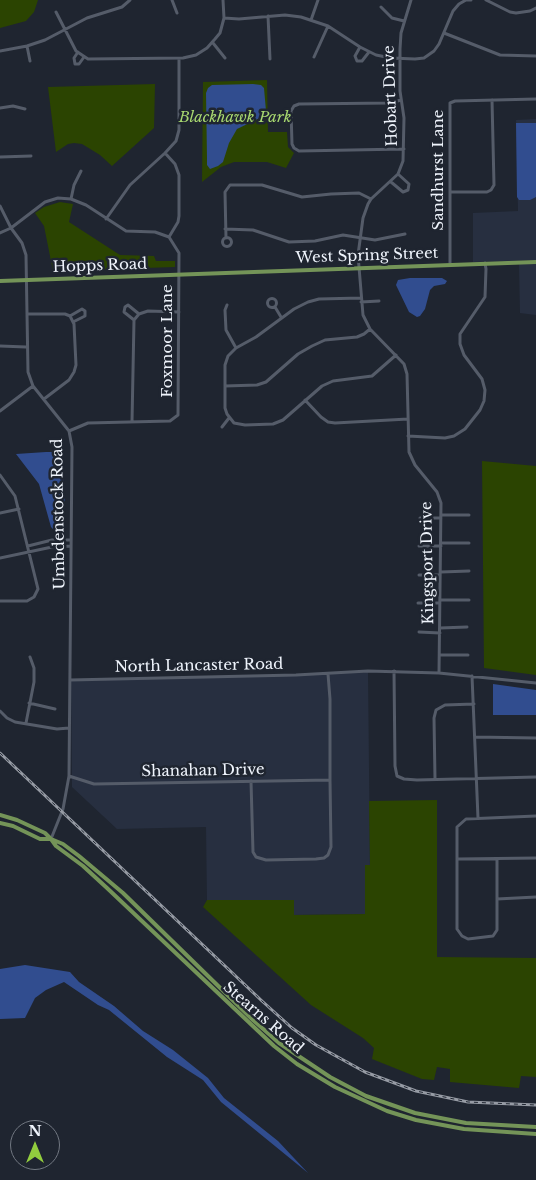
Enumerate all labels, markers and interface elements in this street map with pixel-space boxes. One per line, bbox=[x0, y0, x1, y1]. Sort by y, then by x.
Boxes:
street label: Hobart Drive bbox=[380, 45, 402, 147]
park label: Blackhawk Park bbox=[179, 109, 291, 127]
street label: Sandhurst Lane bbox=[430, 110, 448, 230]
street label: West Spring Street bbox=[295, 245, 439, 267]
street label: Hopps Road bbox=[52, 255, 148, 277]
street label: Foxmoor Lane bbox=[159, 284, 177, 398]
street label: Umbdenstock Road bbox=[49, 438, 69, 590]
street label: Kingsport Drive bbox=[418, 501, 438, 625]
street label: North Lancaster Road bbox=[115, 656, 283, 676]
street label: Shanahan Drive bbox=[141, 761, 265, 781]
street label: Stearns Road bbox=[219, 978, 307, 1058]
north arrow bbox=[10, 1120, 60, 1170]
text: N bbox=[28, 1122, 42, 1140]

